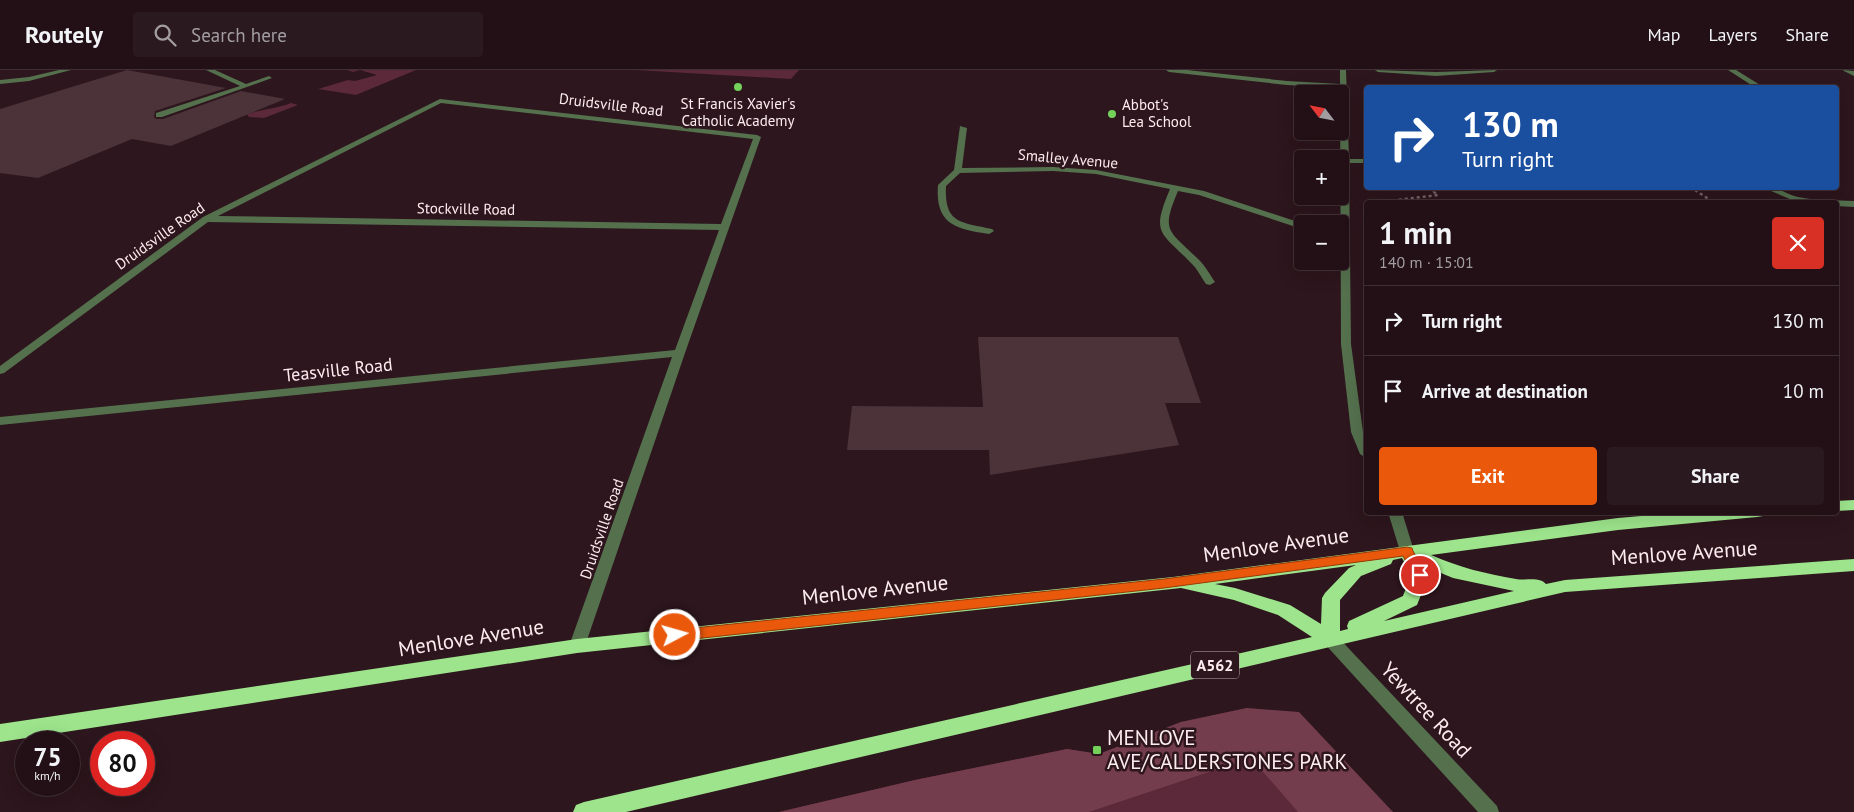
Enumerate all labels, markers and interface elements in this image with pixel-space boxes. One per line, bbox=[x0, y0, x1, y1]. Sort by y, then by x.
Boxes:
search box bbox=[133, 12, 483, 57]
text: Routely bbox=[25, 19, 103, 50]
icon: search bbox=[151, 21, 179, 49]
text: Search here bbox=[191, 23, 287, 47]
text: Map bbox=[1648, 23, 1680, 46]
text: Layers bbox=[1708, 23, 1757, 46]
text: Share bbox=[1785, 23, 1829, 46]
marker: St Francis Xavier's Catholic Academy bbox=[732, 81, 744, 93]
north arrow bbox=[1294, 85, 1349, 140]
map controls bbox=[1294, 85, 1349, 270]
street label: Druidsville Road bbox=[558, 89, 664, 120]
place label: St Francis Xavier's Catholic Academy bbox=[680, 94, 796, 130]
place label: Abbot's Lea School bbox=[1122, 95, 1192, 131]
text: 130 m bbox=[1462, 101, 1559, 147]
icon: right bbox=[1379, 105, 1444, 170]
marker: Abbot's Lea School bbox=[1106, 108, 1118, 120]
street label: Smalley Avenue bbox=[1017, 145, 1119, 172]
text: Turn right bbox=[1462, 145, 1554, 173]
button: + bbox=[1294, 150, 1349, 205]
street label: Druidsville Road bbox=[111, 198, 208, 273]
street label: Stockville Road bbox=[417, 198, 515, 219]
text: 1 min bbox=[1379, 213, 1452, 252]
button: − bbox=[1294, 215, 1349, 270]
button: close bbox=[1772, 217, 1824, 269]
text: 140 m · 15:01 bbox=[1379, 252, 1474, 272]
icon: right bbox=[1379, 307, 1407, 335]
text: Turn right bbox=[1422, 309, 1502, 333]
text: 130 m bbox=[1772, 309, 1824, 333]
street label: Teasville Road bbox=[282, 352, 394, 387]
icon: arrive bbox=[1379, 377, 1407, 405]
text: Arrive at destination bbox=[1422, 379, 1588, 403]
text: 10 m bbox=[1783, 379, 1824, 403]
button: Exit bbox=[1379, 447, 1597, 505]
button: Share bbox=[1607, 447, 1824, 505]
street label: Druidsville Road bbox=[575, 476, 628, 581]
street label: Menlove Avenue bbox=[1201, 521, 1351, 568]
street label: Menlove Avenue bbox=[1610, 534, 1758, 571]
pin bbox=[1399, 554, 1441, 596]
icon: arrive bbox=[1406, 561, 1434, 589]
street label: Menlove Avenue bbox=[800, 568, 949, 611]
position arrow bbox=[648, 608, 700, 660]
street label: Menlove Avenue bbox=[396, 613, 546, 662]
road number: A562 bbox=[1191, 652, 1239, 678]
street label: Yewtree Road bbox=[1375, 656, 1478, 763]
place label: MENLOVE AVE/CALDERSTONES PARK bbox=[1107, 724, 1347, 775]
speed limit sign: 80 bbox=[90, 731, 155, 796]
text: 75 bbox=[33, 741, 62, 773]
marker: MENLOVE AVE/CALDERSTONES PARK bbox=[1091, 744, 1103, 756]
text: km/h bbox=[34, 768, 61, 783]

